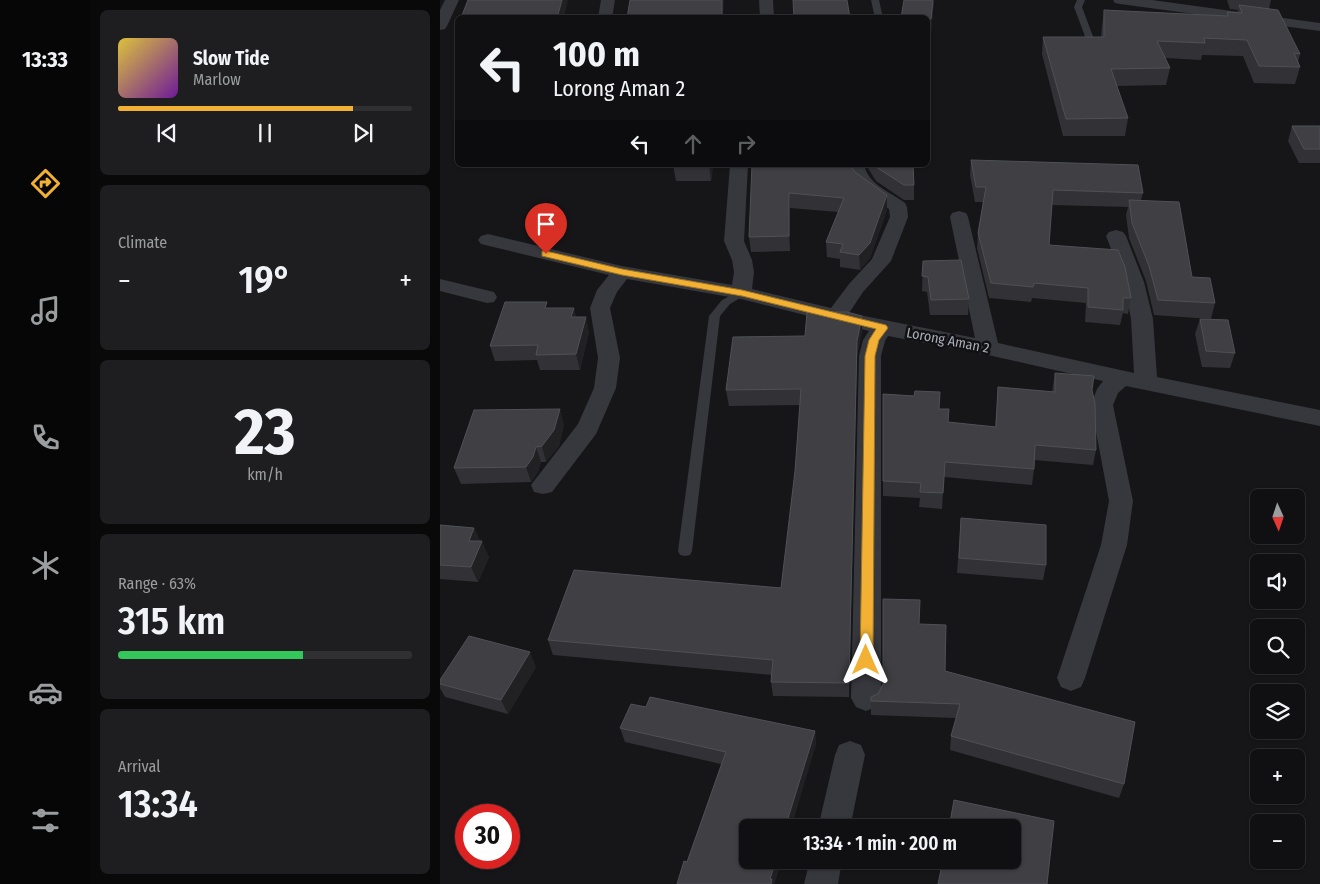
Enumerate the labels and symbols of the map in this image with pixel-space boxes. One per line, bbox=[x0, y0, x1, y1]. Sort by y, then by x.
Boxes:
pin bbox=[525, 203, 567, 254]
street label: Lorong Aman 2 bbox=[905, 324, 991, 357]
north arrow bbox=[1250, 489, 1305, 544]
position arrow bbox=[839, 633, 891, 685]
speed limit sign: 30 bbox=[455, 804, 520, 869]

